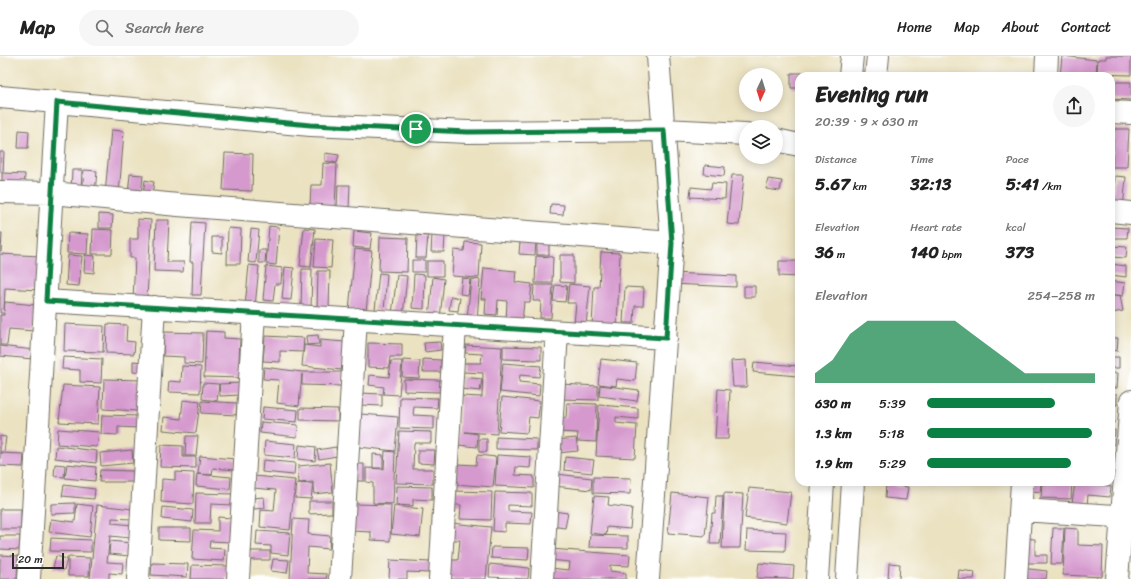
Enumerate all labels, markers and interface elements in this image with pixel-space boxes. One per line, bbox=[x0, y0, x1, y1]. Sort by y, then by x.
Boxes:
search box bbox=[79, 10, 359, 46]
text: Map bbox=[20, 11, 55, 44]
text: Search here bbox=[125, 15, 204, 41]
text: Home bbox=[897, 15, 932, 40]
text: Map bbox=[954, 15, 980, 40]
text: About bbox=[1002, 15, 1039, 40]
text: Contact bbox=[1061, 15, 1111, 40]
icon: search bbox=[93, 17, 115, 39]
north arrow bbox=[739, 68, 783, 112]
map controls bbox=[739, 68, 783, 164]
text: Evening run bbox=[815, 75, 928, 114]
button: share bbox=[1053, 85, 1095, 127]
text: 20:39 · 9 × 630 m bbox=[815, 110, 918, 133]
pin bbox=[399, 112, 433, 146]
icon: arrive bbox=[405, 118, 427, 140]
button: layers bbox=[739, 120, 783, 164]
text: Distance bbox=[815, 150, 857, 169]
text: Time bbox=[910, 150, 934, 169]
text: Pace bbox=[1006, 150, 1029, 169]
text: 5.67 bbox=[815, 169, 850, 199]
text: 32:13 bbox=[910, 169, 951, 199]
text: 5:41 bbox=[1006, 169, 1039, 199]
text: km bbox=[850, 177, 867, 196]
text: /km bbox=[1039, 177, 1062, 196]
text: Elevation bbox=[815, 218, 860, 237]
text: Heart rate bbox=[910, 218, 962, 237]
text: kcal bbox=[1006, 218, 1026, 237]
text: 36 bbox=[815, 237, 834, 267]
text: 140 bbox=[910, 237, 939, 267]
text: 373 bbox=[1006, 237, 1034, 267]
text: m bbox=[834, 245, 845, 264]
text: bpm bbox=[939, 245, 962, 264]
text: Elevation bbox=[815, 284, 868, 307]
text: 254–258 m bbox=[1027, 284, 1095, 307]
text: 630 m bbox=[815, 392, 851, 415]
text: 5:39 bbox=[879, 392, 906, 415]
text: 1.3 km bbox=[815, 422, 852, 445]
text: 5:18 bbox=[879, 422, 904, 445]
text: 1.9 km bbox=[815, 452, 853, 475]
text: 5:29 bbox=[879, 452, 906, 475]
text: 20 m bbox=[18, 550, 43, 569]
scale bar bbox=[12, 551, 64, 570]

